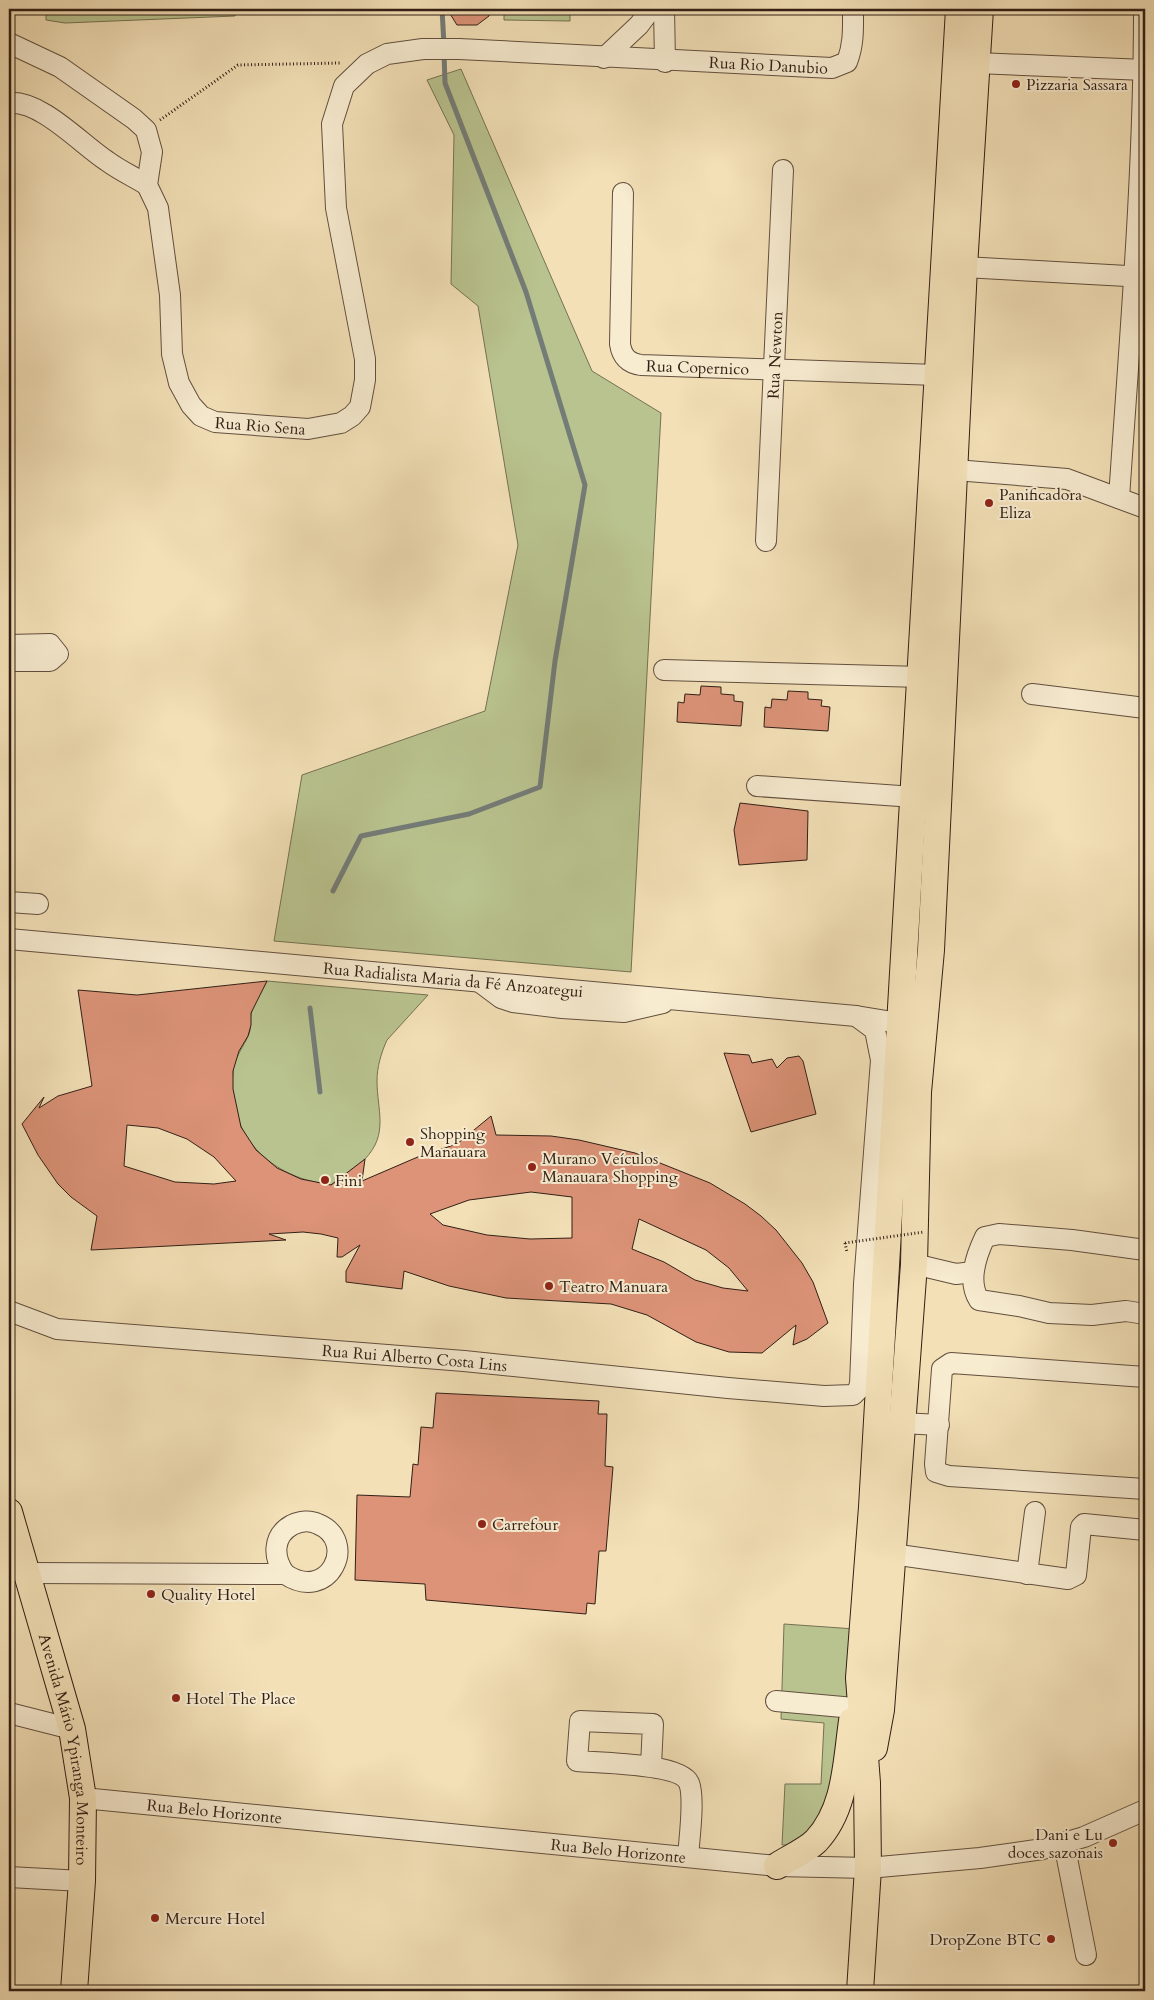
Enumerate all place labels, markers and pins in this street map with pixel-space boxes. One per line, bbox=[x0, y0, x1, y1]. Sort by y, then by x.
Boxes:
place label: Pizzaria Sassara bbox=[1026, 74, 1128, 96]
marker: Pizzaria Sassara bbox=[1010, 78, 1022, 90]
place label: Panificadora Eliza bbox=[999, 484, 1082, 524]
marker: Panificadora Eliza bbox=[983, 497, 995, 509]
place label: Shopping Manauara bbox=[420, 1123, 487, 1163]
marker: Shopping Manauara bbox=[404, 1136, 416, 1148]
place label: Murano Veículos Manauara Shopping bbox=[542, 1148, 678, 1188]
marker: Murano Veículos Manauara Shopping bbox=[526, 1161, 538, 1173]
place label: Fini bbox=[335, 1170, 363, 1192]
marker: Fini bbox=[319, 1174, 331, 1186]
place label: Teatro Manuara bbox=[559, 1276, 668, 1298]
marker: Teatro Manuara bbox=[543, 1280, 555, 1292]
place label: Carrefour bbox=[492, 1514, 558, 1536]
marker: Carrefour bbox=[476, 1518, 488, 1530]
place label: Quality Hotel bbox=[161, 1584, 255, 1606]
marker: Quality Hotel bbox=[145, 1588, 157, 1600]
place label: Hotel The Place bbox=[186, 1688, 296, 1710]
marker: Hotel The Place bbox=[170, 1692, 182, 1704]
place label: Dani e Lu doces sazonais bbox=[1008, 1824, 1103, 1864]
marker: Dani e Lu doces sazonais bbox=[1107, 1837, 1119, 1849]
place label: Mercure Hotel bbox=[165, 1908, 265, 1930]
marker: Mercure Hotel bbox=[149, 1912, 161, 1924]
place label: DropZone BTC bbox=[929, 1929, 1041, 1951]
marker: DropZone BTC bbox=[1045, 1933, 1057, 1945]

